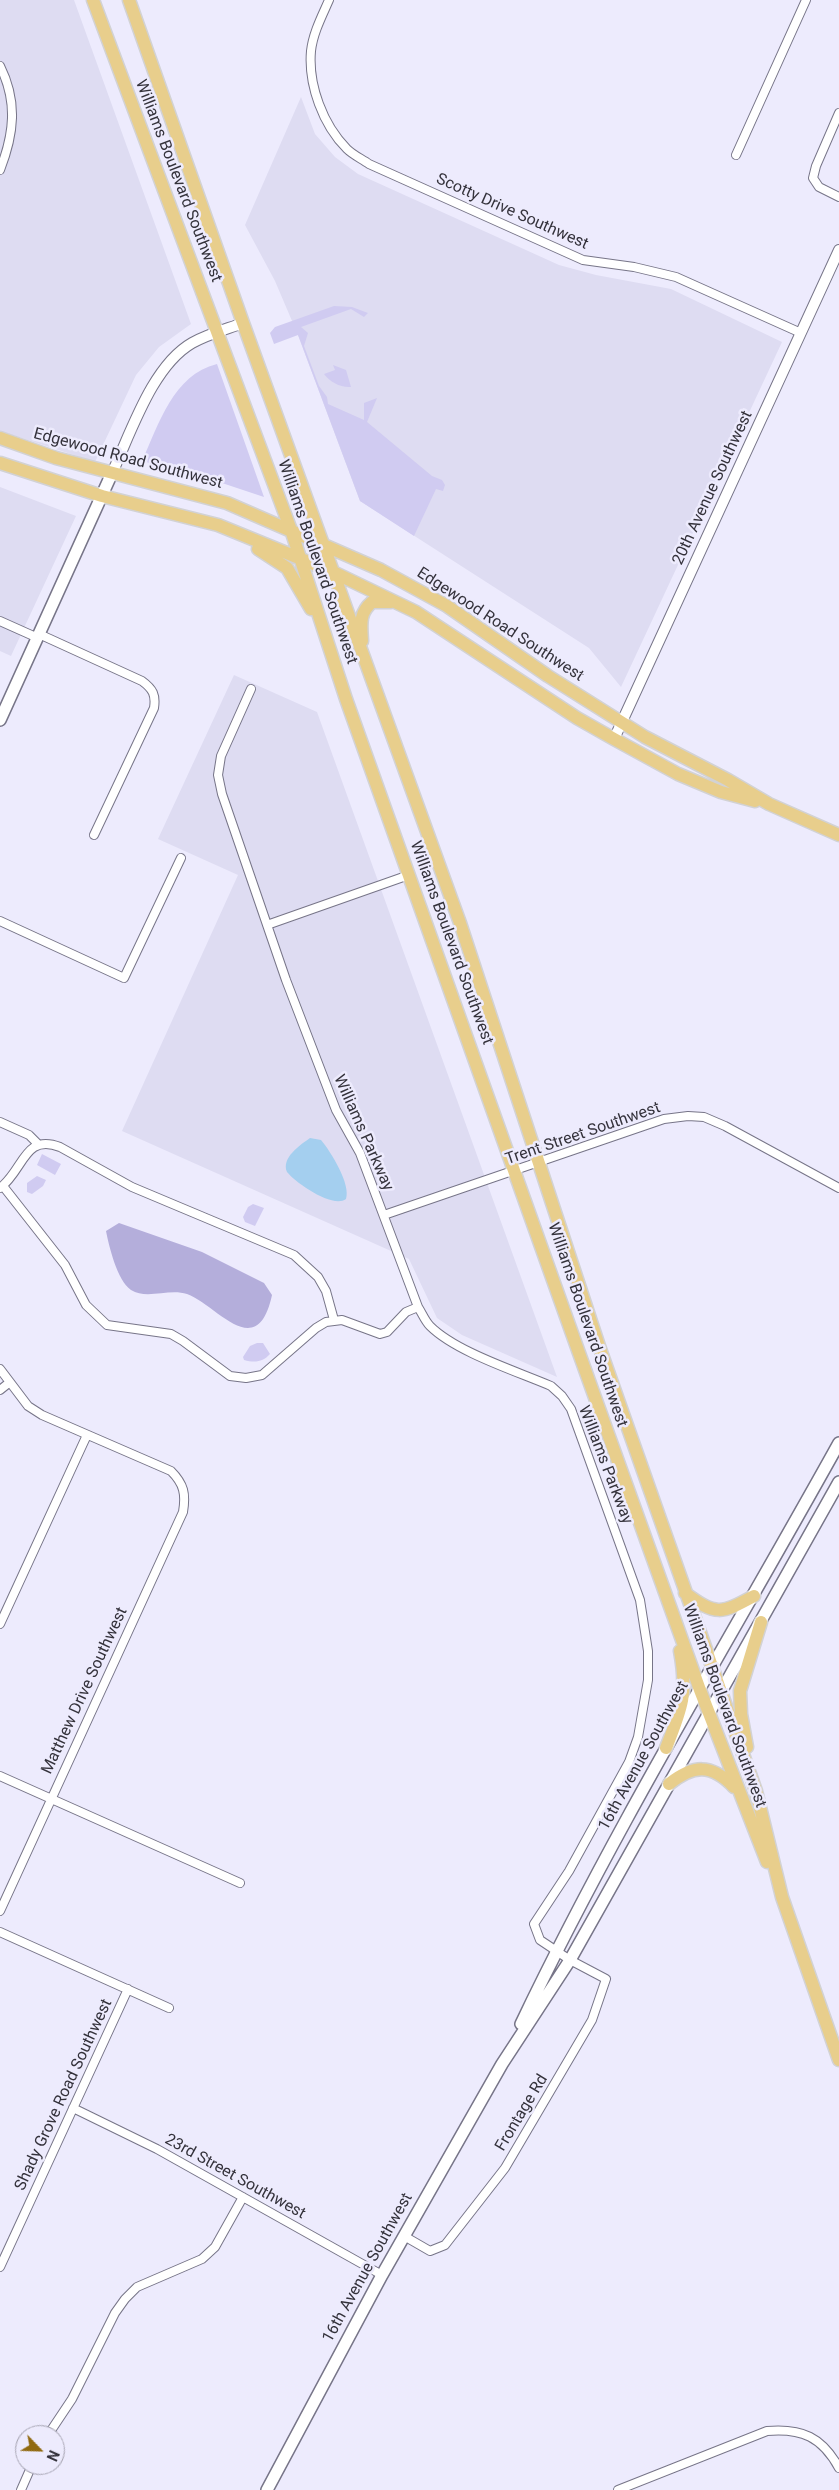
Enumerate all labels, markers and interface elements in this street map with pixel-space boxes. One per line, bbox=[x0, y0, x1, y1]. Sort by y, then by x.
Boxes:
street label: Williams Boulevard Southwest bbox=[131, 77, 225, 285]
street label: Scotty Drive Southwest bbox=[433, 170, 591, 254]
street label: 20th Avenue Southwest bbox=[669, 408, 757, 568]
street label: Edgewood Road Southwest bbox=[31, 425, 225, 493]
street label: Williams Boulevard Southwest bbox=[273, 457, 361, 667]
street label: Edgewood Road Southwest bbox=[413, 564, 587, 686]
street label: Williams Boulevard Southwest bbox=[405, 839, 497, 1047]
street label: Williams Parkway bbox=[329, 1072, 397, 1194]
street label: Trent Street Southwest bbox=[503, 1098, 663, 1170]
street label: Williams Boulevard Southwest bbox=[543, 1220, 631, 1430]
street label: Williams Parkway bbox=[574, 1403, 636, 1527]
street label: Williams Boulevard Southwest bbox=[678, 1602, 770, 1810]
street label: Matthew Drive Southwest bbox=[38, 1605, 132, 1777]
street label: 16th Avenue Southwest bbox=[595, 1678, 693, 1834]
street label: Shady Grove Road Southwest bbox=[11, 1996, 117, 2194]
street label: Frontage Rd bbox=[492, 2071, 552, 2155]
street label: 23rd Street Southwest bbox=[161, 2130, 309, 2224]
street label: 16th Avenue Southwest bbox=[319, 2190, 417, 2346]
north arrow bbox=[15, 2425, 65, 2475]
text: N bbox=[43, 2448, 62, 2463]

